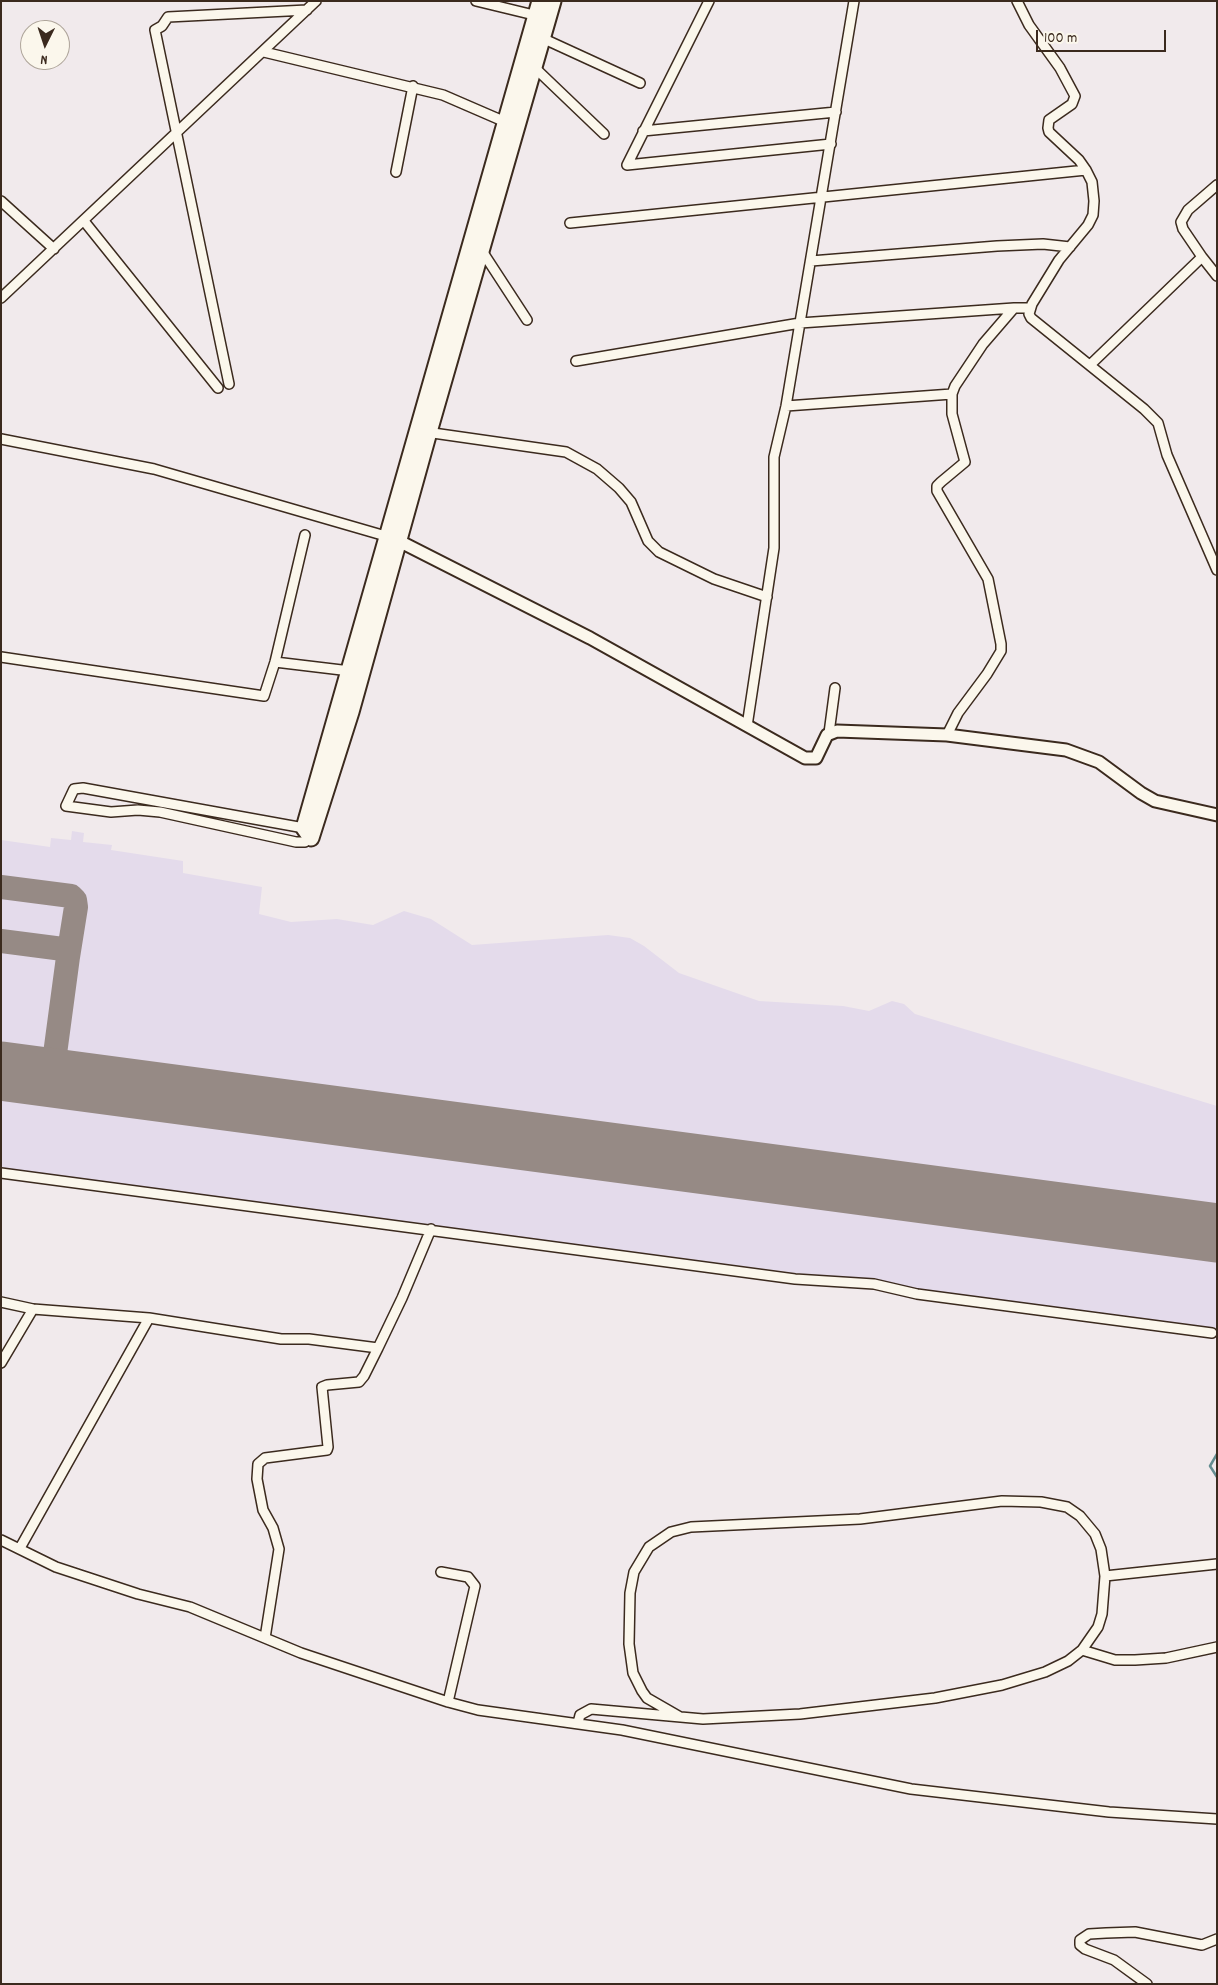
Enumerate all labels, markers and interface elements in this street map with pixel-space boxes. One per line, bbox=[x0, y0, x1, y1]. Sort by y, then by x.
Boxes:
north arrow bbox=[20, 20, 70, 70]
scale bar bbox=[1038, 20, 1168, 52]
text: 100 m bbox=[1044, 28, 1077, 50]
text: N bbox=[40, 49, 48, 69]

